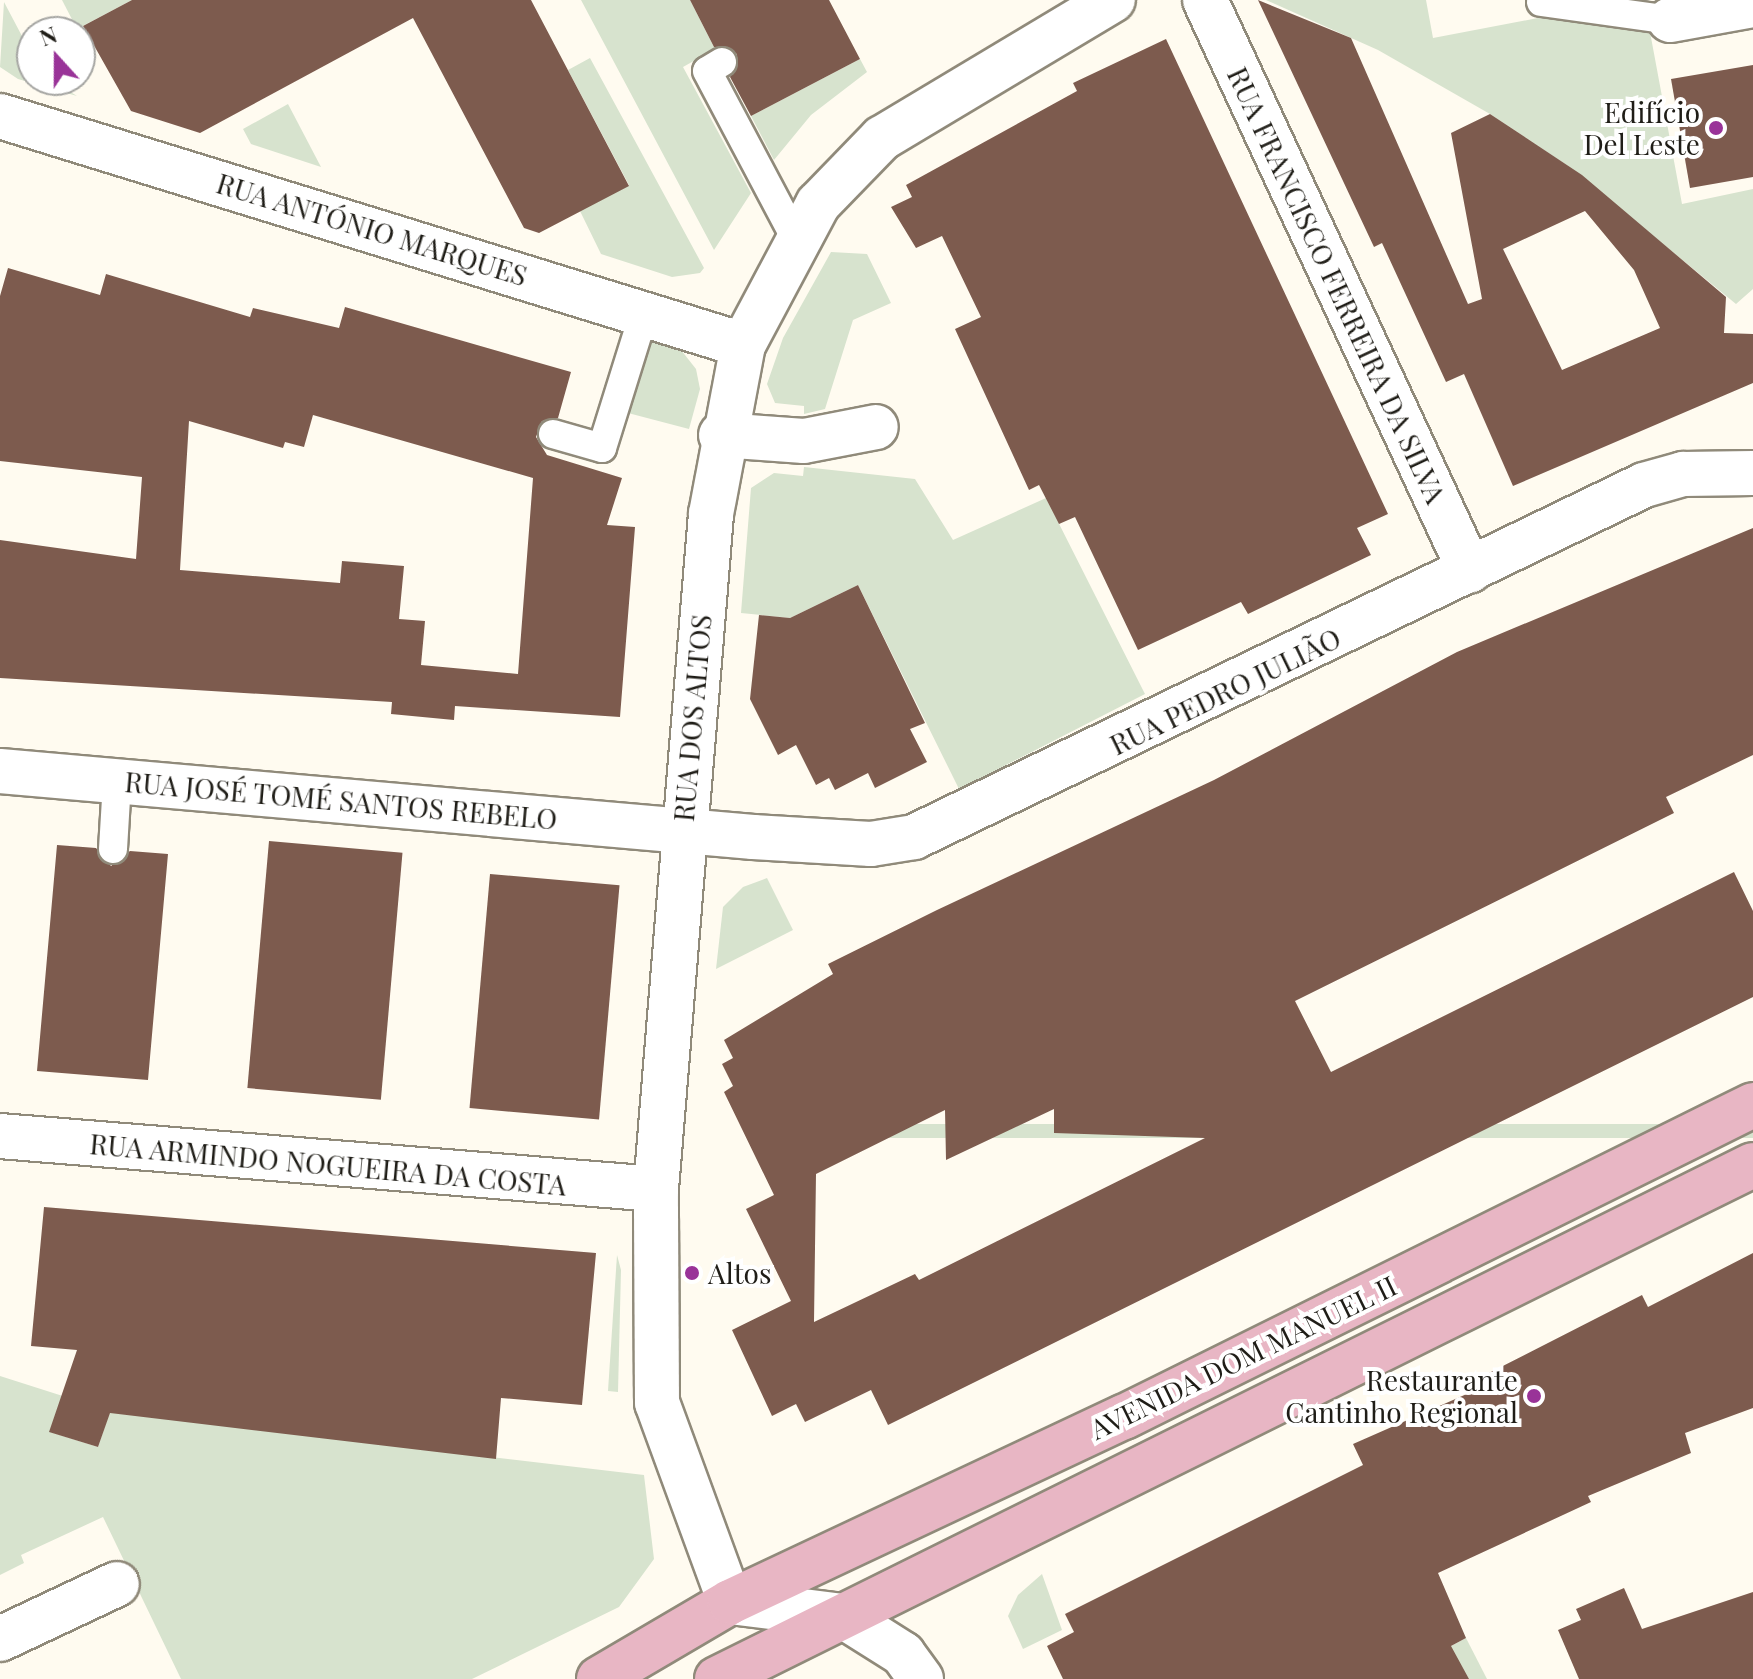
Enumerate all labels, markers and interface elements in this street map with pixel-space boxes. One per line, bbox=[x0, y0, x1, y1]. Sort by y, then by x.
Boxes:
north arrow bbox=[16, 16, 96, 96]
text: N bbox=[35, 19, 61, 52]
street label: RUA FRANCISCO FERREIRA DA SILVA bbox=[1221, 61, 1453, 509]
place label: Edifício Del Leste bbox=[1583, 95, 1700, 161]
marker: Edifício Del Leste bbox=[1707, 119, 1725, 137]
street label: RUA ANTÓNIO MARQUES bbox=[212, 166, 532, 292]
street label: RUA DOS ALTOS bbox=[666, 613, 718, 823]
street label: RUA PEDRO JULIÃO bbox=[1104, 621, 1346, 761]
street label: RUA JOSÉ TOMÉ SANTOS REBELO bbox=[123, 764, 559, 836]
street label: RUA ARMINDO NOGUEIRA DA COSTA bbox=[88, 1126, 568, 1202]
place label: Altos bbox=[708, 1256, 771, 1290]
marker: Altos bbox=[683, 1264, 701, 1282]
street label: AVENIDA DOM MANUEL II bbox=[1084, 1268, 1402, 1446]
place label: Restaurante Cantinho Regional bbox=[1285, 1363, 1518, 1429]
marker: Restaurante Cantinho Regional bbox=[1525, 1387, 1543, 1405]

